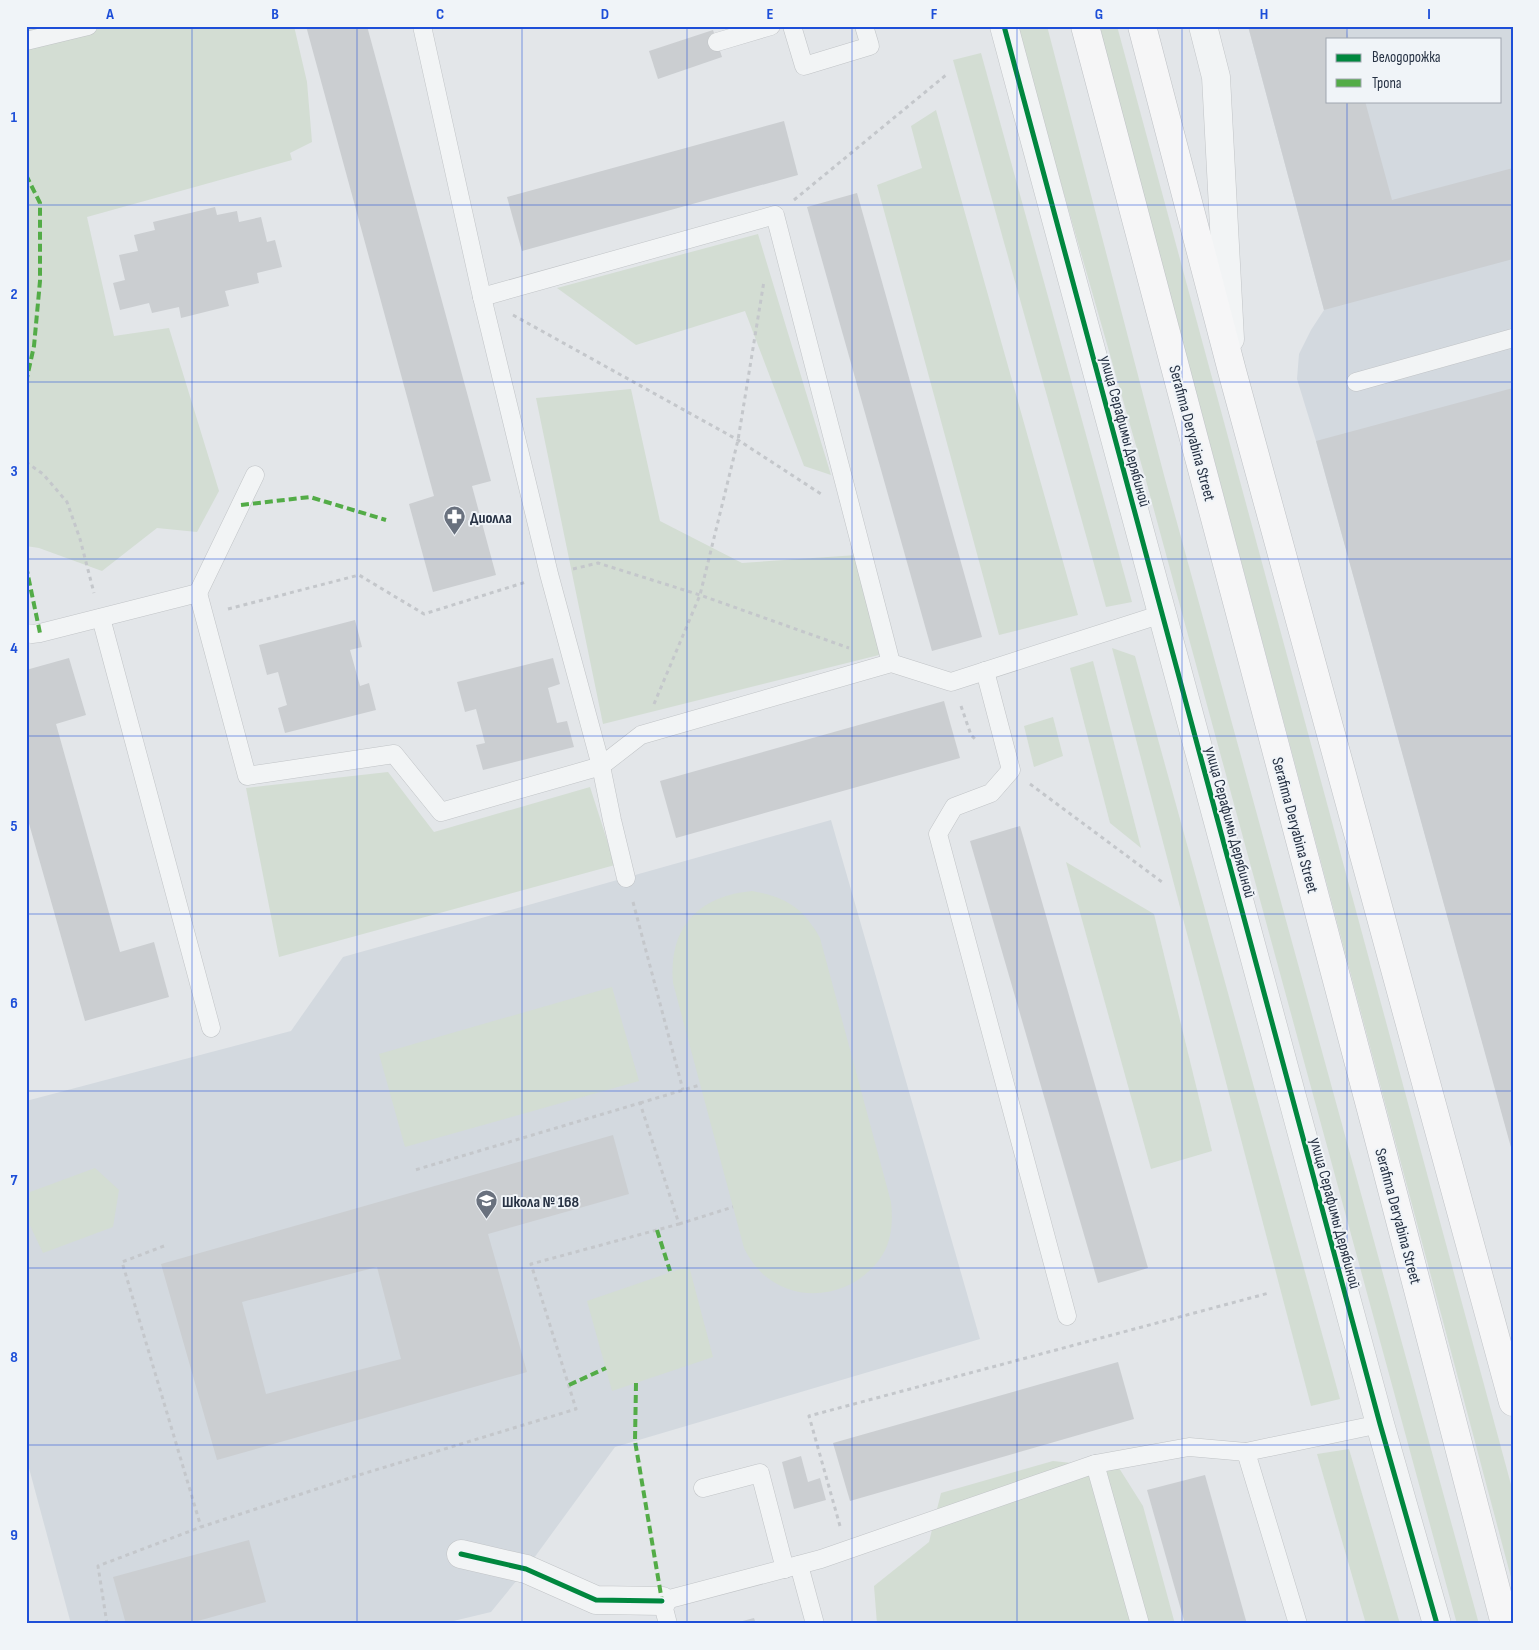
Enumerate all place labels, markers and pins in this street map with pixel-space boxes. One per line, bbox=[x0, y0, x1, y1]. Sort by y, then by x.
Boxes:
pharmacy icon: Диолла bbox=[442, 505, 466, 536]
place label: Диолла bbox=[470, 509, 512, 528]
school or university icon: Школа № 168 bbox=[474, 1189, 498, 1220]
place label: Школа № 168 bbox=[502, 1193, 579, 1212]

